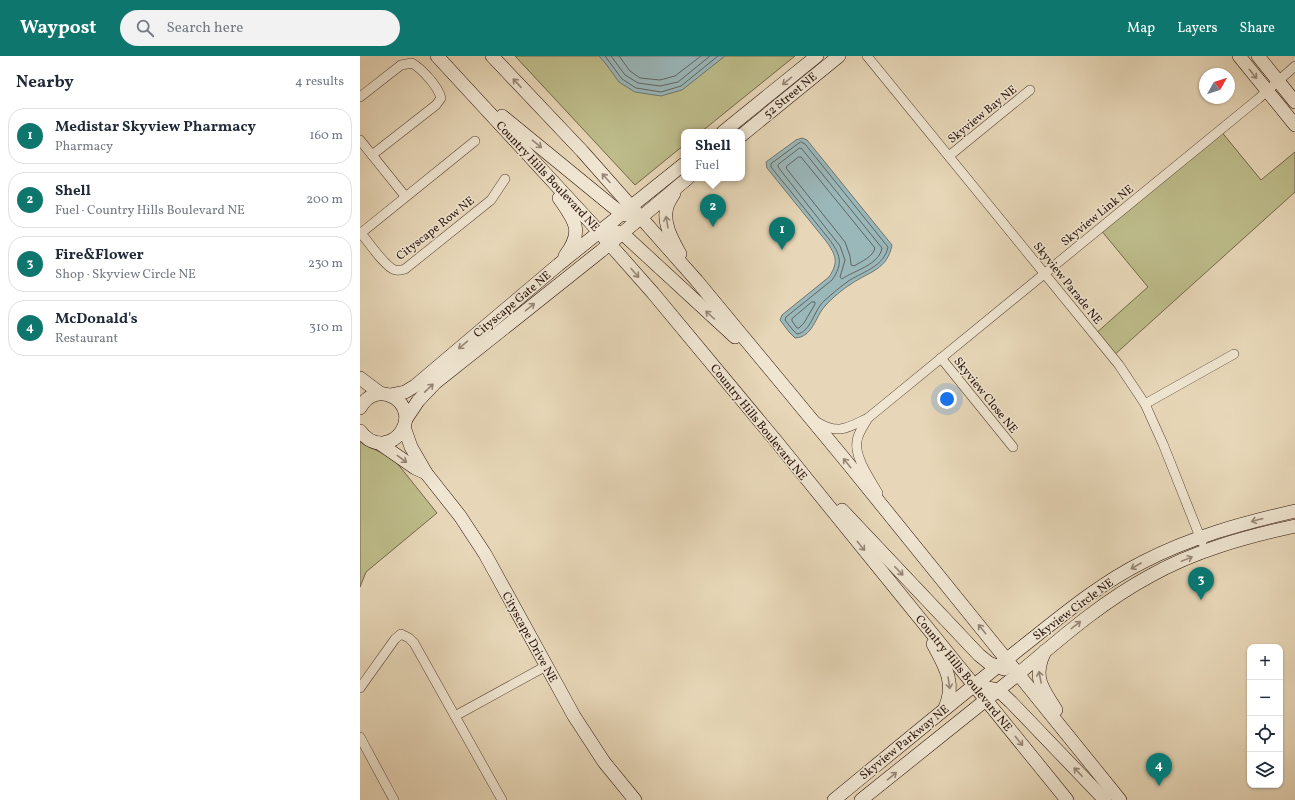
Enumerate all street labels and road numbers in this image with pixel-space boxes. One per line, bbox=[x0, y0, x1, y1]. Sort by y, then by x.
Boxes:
street label: 52 Street NE bbox=[760, 69, 821, 122]
street label: Skyview Bay NE bbox=[945, 82, 1020, 148]
street label: Country Hills Boulevard NE bbox=[492, 118, 603, 235]
street label: Skyview Link NE bbox=[1058, 182, 1137, 250]
street label: Cityscape Row NE bbox=[393, 193, 478, 264]
street label: Skyview Parade NE bbox=[1029, 239, 1105, 328]
street label: Cityscape Gate NE bbox=[471, 268, 555, 342]
street label: Skyview Close NE bbox=[950, 354, 1021, 437]
street label: Country Hills Boulevard NE bbox=[706, 361, 810, 484]
street label: Skyview Circle NE bbox=[1030, 575, 1117, 644]
street label: Cityscape Drive NE bbox=[498, 589, 561, 686]
street label: Country Hills Boulevard NE bbox=[911, 612, 1015, 735]
street label: Skyview Parkway NE bbox=[857, 702, 953, 784]

